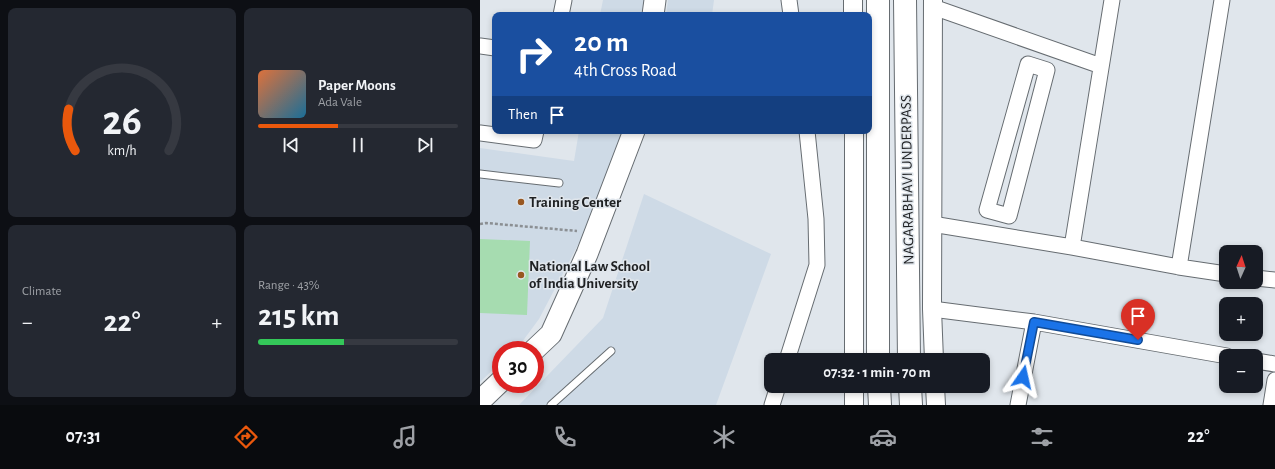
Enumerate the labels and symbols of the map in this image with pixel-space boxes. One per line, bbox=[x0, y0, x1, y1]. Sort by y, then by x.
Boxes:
street label: NAGARABHAVI UNDERPASS bbox=[899, 95, 916, 265]
place label: Training Center bbox=[529, 195, 622, 210]
marker: Training Center bbox=[516, 197, 526, 207]
north arrow bbox=[1219, 245, 1263, 289]
place label: National Law School of India University bbox=[529, 259, 650, 291]
marker: National Law School of India University bbox=[516, 270, 526, 280]
pin bbox=[1121, 299, 1155, 340]
speed limit sign: 30 bbox=[492, 341, 544, 393]
position arrow bbox=[1002, 356, 1044, 398]

